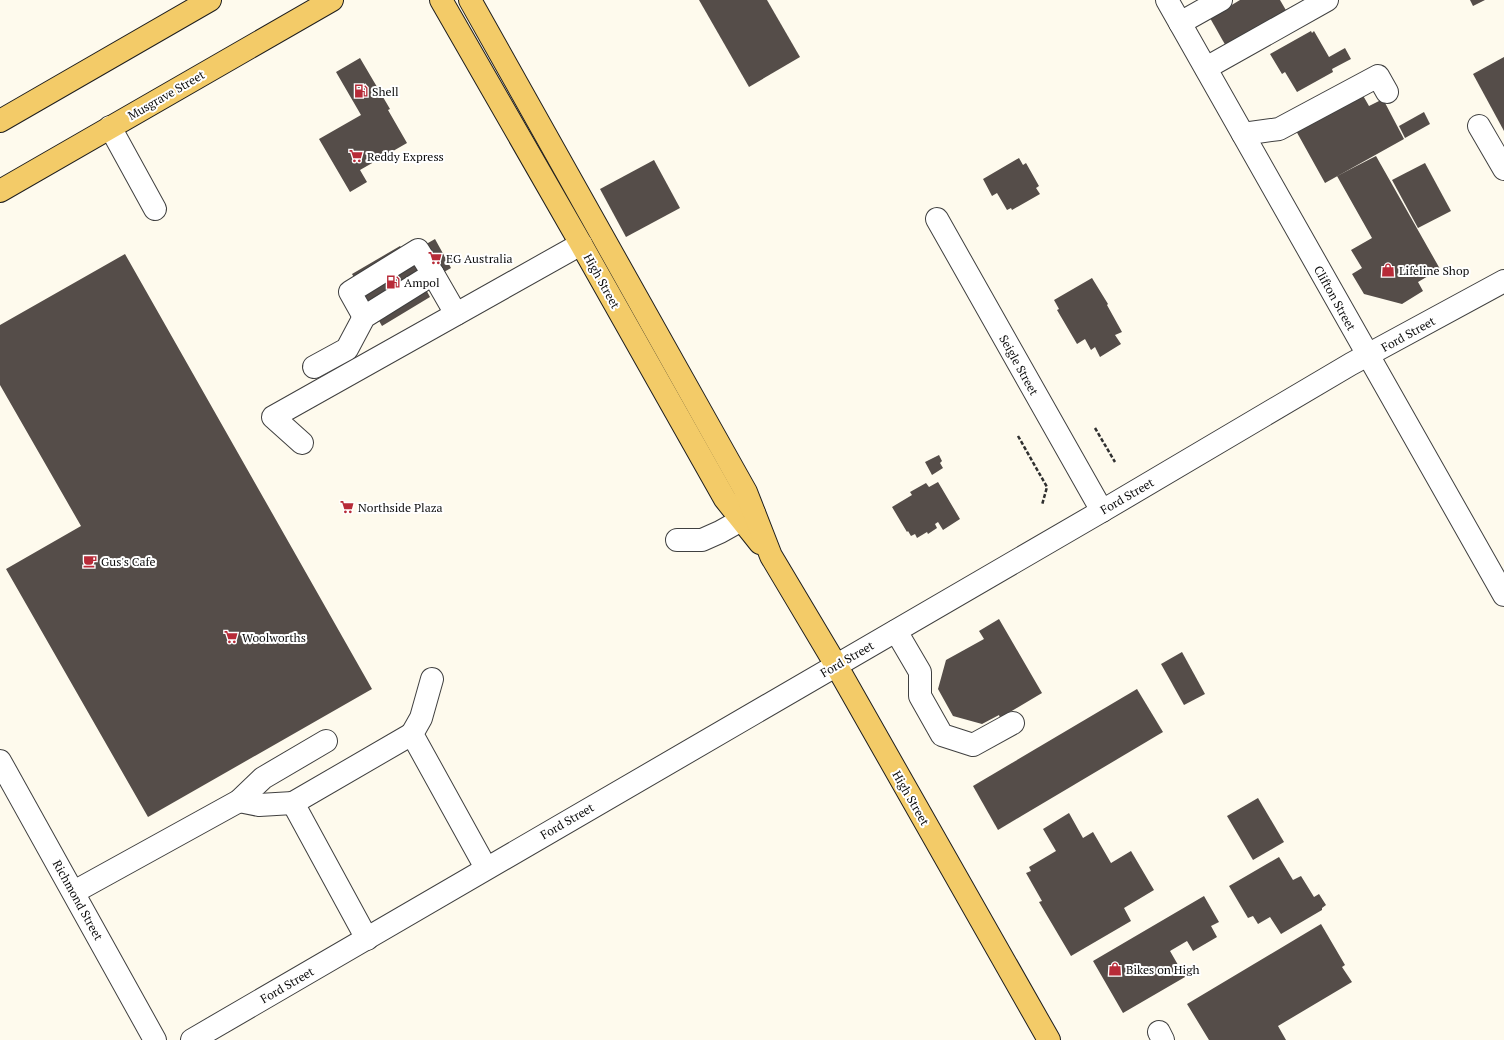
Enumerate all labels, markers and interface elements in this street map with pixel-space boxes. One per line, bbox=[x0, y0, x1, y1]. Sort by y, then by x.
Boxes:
street label: Musgrave Street bbox=[125, 67, 208, 123]
fuel station icon: Shell bbox=[353, 83, 369, 99]
place label: Shell bbox=[372, 84, 399, 99]
supermarket icon: Reddy Express bbox=[348, 148, 364, 164]
place label: Reddy Express bbox=[367, 149, 444, 164]
supermarket icon: EG Australia bbox=[427, 250, 443, 266]
place label: EG Australia bbox=[446, 251, 513, 266]
street label: High Street bbox=[581, 251, 624, 312]
shop icon: Lifeline Shop bbox=[1380, 262, 1396, 278]
street label: Clifton Street bbox=[1311, 263, 1359, 334]
place label: Lifeline Shop bbox=[1399, 263, 1470, 278]
fuel station icon: Ampol bbox=[385, 274, 401, 290]
place label: Ampol bbox=[404, 275, 440, 290]
street label: Ford Street bbox=[1378, 313, 1438, 355]
street label: Seigle Street bbox=[996, 332, 1042, 398]
street label: Ford Street bbox=[1098, 474, 1157, 517]
supermarket icon: Northside Plaza bbox=[339, 499, 355, 515]
place label: Northside Plaza bbox=[358, 500, 443, 515]
cafe icon: Gus's Cafe bbox=[82, 553, 98, 569]
place label: Gus's Cafe bbox=[101, 554, 155, 569]
supermarket icon: Woolworths bbox=[223, 629, 239, 645]
place label: Woolworths bbox=[242, 630, 306, 645]
street label: Ford Street bbox=[818, 637, 877, 680]
street label: High Street bbox=[889, 768, 933, 828]
street label: Ford Street bbox=[538, 799, 597, 842]
street label: Richmond Street bbox=[50, 857, 107, 943]
shop icon: Bikes on High bbox=[1107, 961, 1123, 977]
place label: Bikes on High bbox=[1126, 962, 1200, 977]
street label: Ford Street bbox=[258, 963, 317, 1006]

